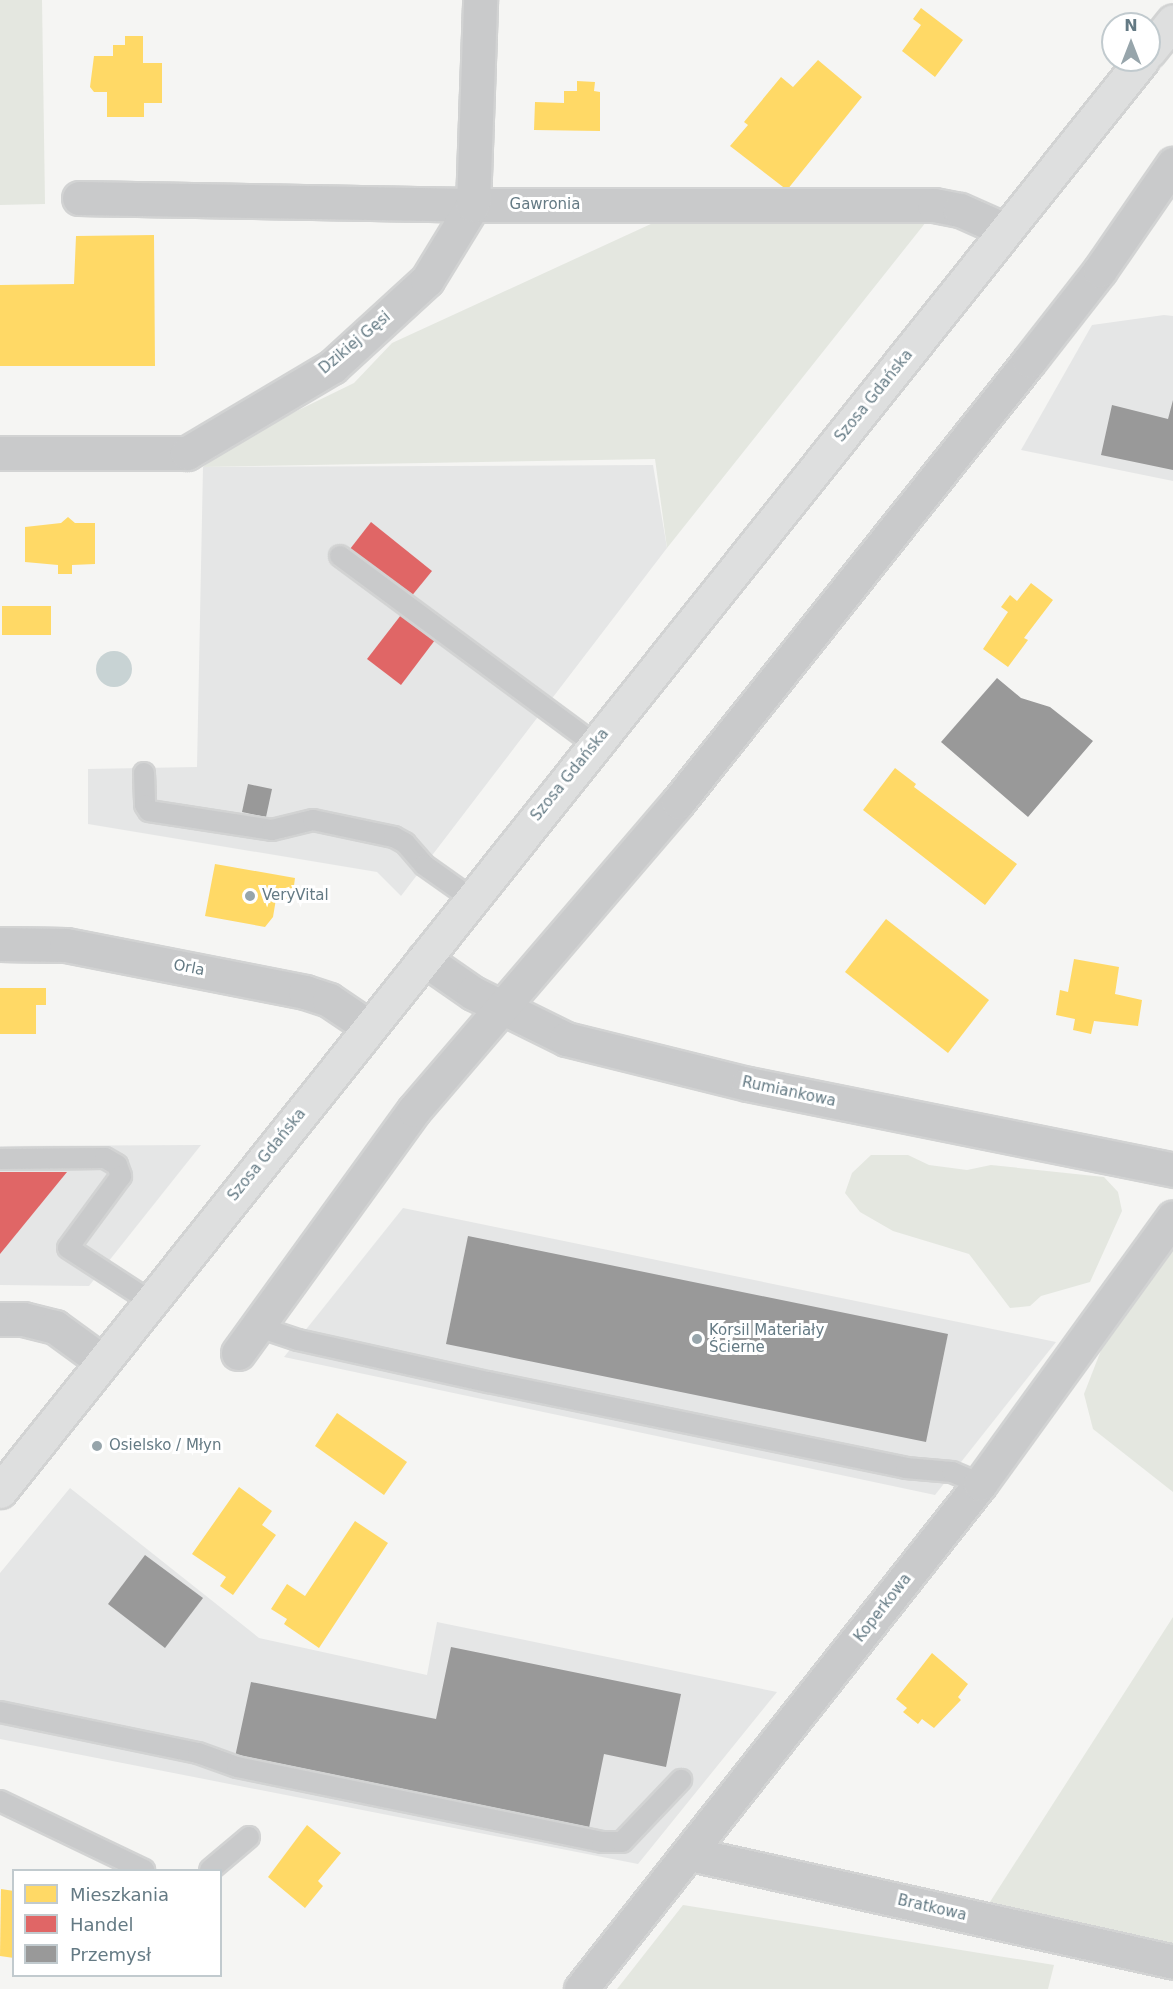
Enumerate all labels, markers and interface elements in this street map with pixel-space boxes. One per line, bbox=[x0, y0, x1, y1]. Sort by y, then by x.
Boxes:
north arrow bbox=[1101, 12, 1161, 72]
text: N bbox=[1124, 16, 1138, 35]
street label: Gawronia bbox=[510, 196, 580, 214]
street label: Dzikiej Gęsi bbox=[316, 308, 394, 378]
street label: Szosa Gdańska bbox=[831, 346, 917, 446]
street label: Szosa Gdańska bbox=[527, 725, 613, 825]
place label: VeryVital bbox=[262, 887, 329, 905]
marker: VeryVital bbox=[243, 889, 257, 903]
street label: Orla bbox=[172, 956, 206, 980]
street label: Rumiankowa bbox=[740, 1073, 838, 1111]
street label: Szosa Gdańska bbox=[224, 1105, 310, 1205]
place label: Korsil Materiały Ścierne bbox=[709, 1321, 824, 1356]
marker: Korsil Materiały Ścierne bbox=[690, 1332, 704, 1346]
place label: Osielsko / Młyn bbox=[109, 1437, 222, 1455]
marker: Osielsko / Młyn bbox=[90, 1439, 104, 1453]
street label: Koperkowa bbox=[851, 1570, 915, 1646]
legend bbox=[12, 1869, 222, 1977]
text: Mieszkania bbox=[70, 1884, 169, 1905]
street label: Bratkowa bbox=[896, 1891, 968, 1925]
text: Handel bbox=[70, 1914, 133, 1935]
text: Przemysł bbox=[70, 1944, 151, 1965]

